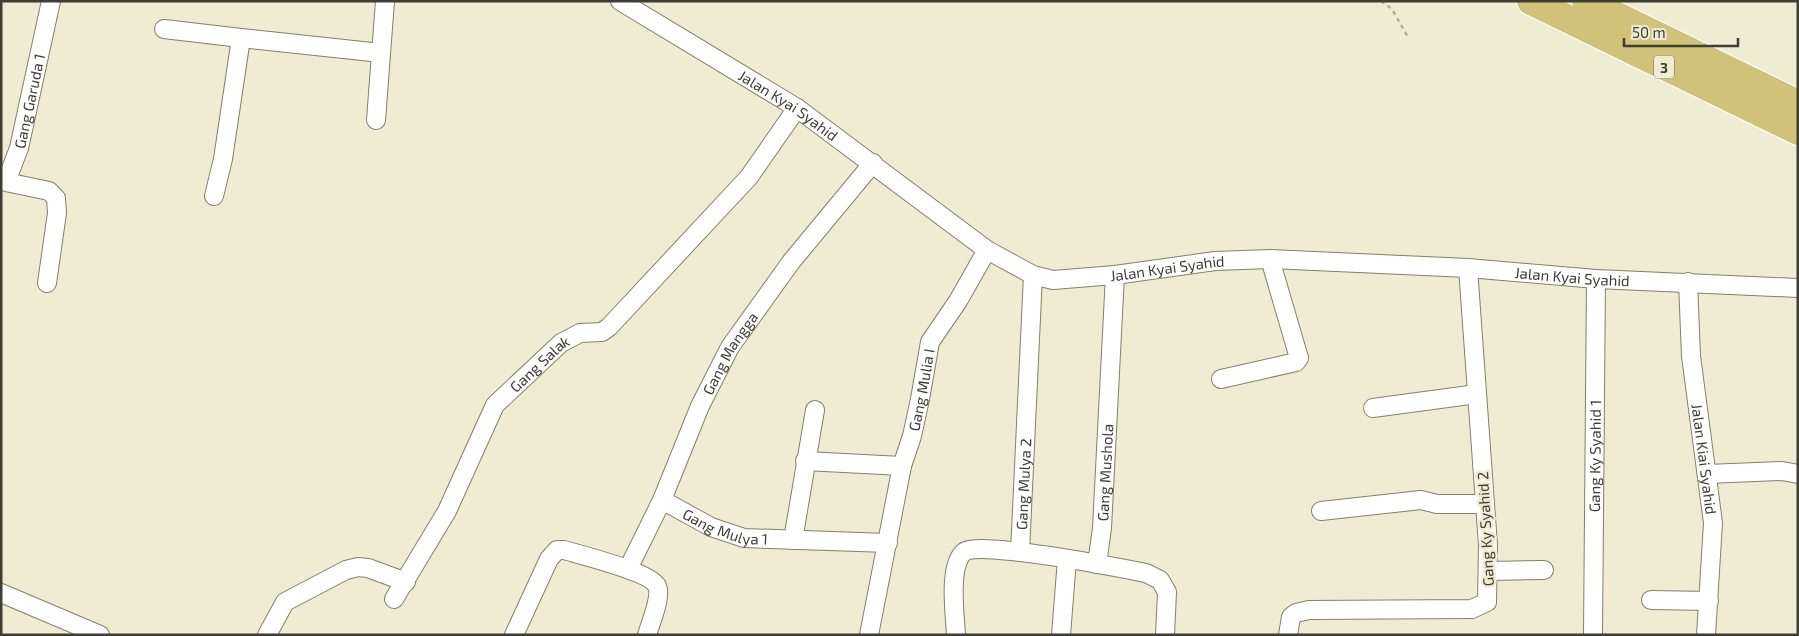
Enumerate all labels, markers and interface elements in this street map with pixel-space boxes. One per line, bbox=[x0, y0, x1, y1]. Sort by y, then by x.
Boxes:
scale bar bbox=[1624, 15, 1738, 47]
text: 50 m bbox=[1632, 23, 1666, 41]
street label: Gang Garuda 1 bbox=[10, 52, 48, 150]
road number: 3 bbox=[1654, 56, 1674, 78]
street label: Jalan Kyai Syahid bbox=[735, 66, 841, 144]
street label: Jalan Kyai Syahid bbox=[1109, 252, 1225, 284]
street label: Jalan Kyai Syahid bbox=[1514, 263, 1630, 289]
street label: Gang Mangga bbox=[698, 308, 761, 398]
street label: Gang Salak bbox=[506, 331, 573, 396]
street label: Gang Mulia I bbox=[904, 347, 938, 433]
street label: Gang Ky Syahid 1 bbox=[1585, 400, 1604, 512]
street label: Jalan Kiai Syahid bbox=[1688, 403, 1721, 516]
street label: Gang Mushola bbox=[1093, 423, 1116, 522]
street label: Gang Mulya 2 bbox=[1012, 438, 1034, 530]
street label: Gang Ky Syahid 2 bbox=[1473, 471, 1497, 587]
street label: Gang Mulya 1 bbox=[680, 504, 768, 548]

